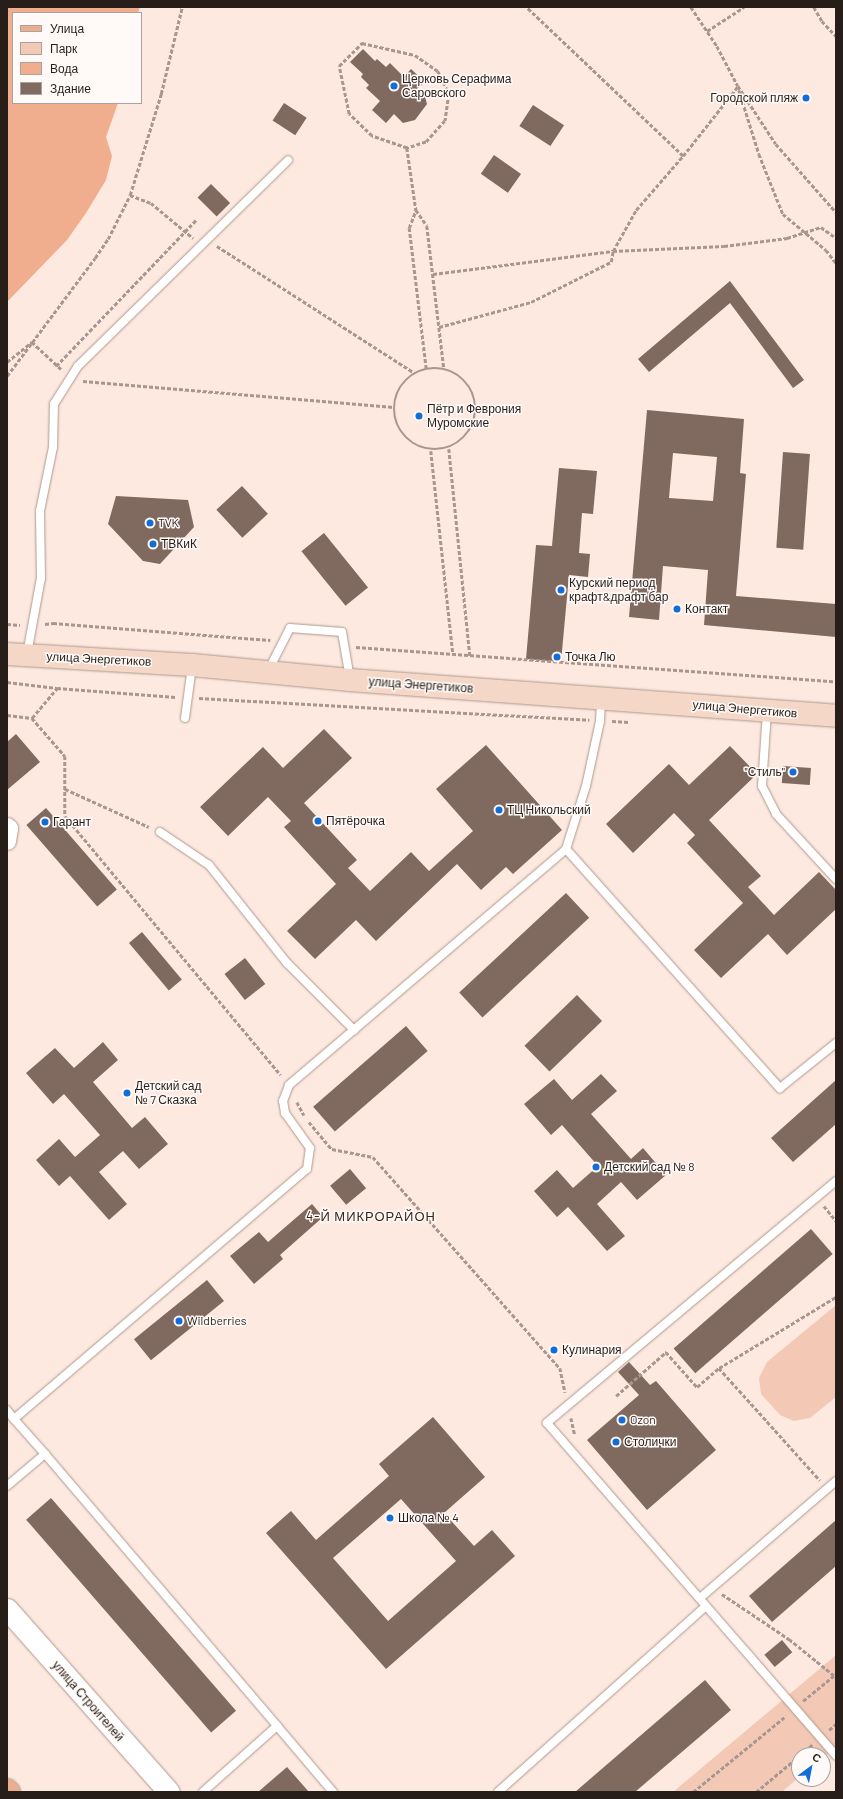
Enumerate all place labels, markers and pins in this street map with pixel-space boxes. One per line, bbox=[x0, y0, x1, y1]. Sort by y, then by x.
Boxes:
place label: Церковь Серафима Саровского bbox=[402, 72, 511, 100]
marker: Церковь Серафима Саровского bbox=[389, 81, 399, 91]
place label: Городской пляж bbox=[710, 91, 798, 105]
marker: Городской пляж bbox=[801, 93, 811, 103]
place label: Пётр и Феврония Муромские bbox=[427, 402, 521, 430]
marker: Пётр и Феврония Муромские bbox=[414, 411, 424, 421]
place label: TVK bbox=[158, 516, 179, 530]
marker: TVK bbox=[145, 518, 155, 528]
place label: ТВКиК bbox=[161, 537, 197, 551]
marker: ТВКиК bbox=[148, 539, 158, 549]
place label: Курский период крафт&драфт бар bbox=[569, 576, 668, 604]
marker: Курский период крафт&драфт бар bbox=[556, 585, 566, 595]
place label: Контакт bbox=[685, 602, 728, 616]
marker: Контакт bbox=[672, 604, 682, 614]
place label: Точка Лю bbox=[565, 650, 616, 664]
marker: Точка Лю bbox=[552, 652, 562, 662]
place label: "Стиль" bbox=[745, 765, 785, 779]
marker: "Стиль" bbox=[788, 767, 798, 777]
place label: ТЦ Никольский bbox=[507, 803, 591, 817]
marker: ТЦ Никольский bbox=[494, 805, 504, 815]
place label: Пятёрочка bbox=[326, 814, 385, 828]
place label: Гарант bbox=[53, 815, 91, 829]
marker: Пятёрочка bbox=[313, 816, 323, 826]
marker: Гарант bbox=[40, 817, 50, 827]
place label: Детский сад № 7 Сказка bbox=[135, 1079, 201, 1107]
marker: Детский сад № 7 Сказка bbox=[122, 1088, 132, 1098]
place label: Детский сад № 8 bbox=[604, 1160, 694, 1174]
marker: Детский сад № 8 bbox=[591, 1162, 601, 1172]
place label: Wildberries bbox=[187, 1314, 247, 1328]
marker: Wildberries bbox=[174, 1316, 184, 1326]
place label: Кулинария bbox=[562, 1343, 622, 1357]
marker: Кулинария bbox=[549, 1345, 559, 1355]
place label: Ozon bbox=[630, 1413, 656, 1427]
marker: Ozon bbox=[617, 1415, 627, 1425]
place label: Столички bbox=[624, 1435, 676, 1449]
marker: Столички bbox=[611, 1437, 621, 1447]
place label: Школа № 4 bbox=[398, 1511, 459, 1525]
marker: Школа № 4 bbox=[385, 1513, 395, 1523]

